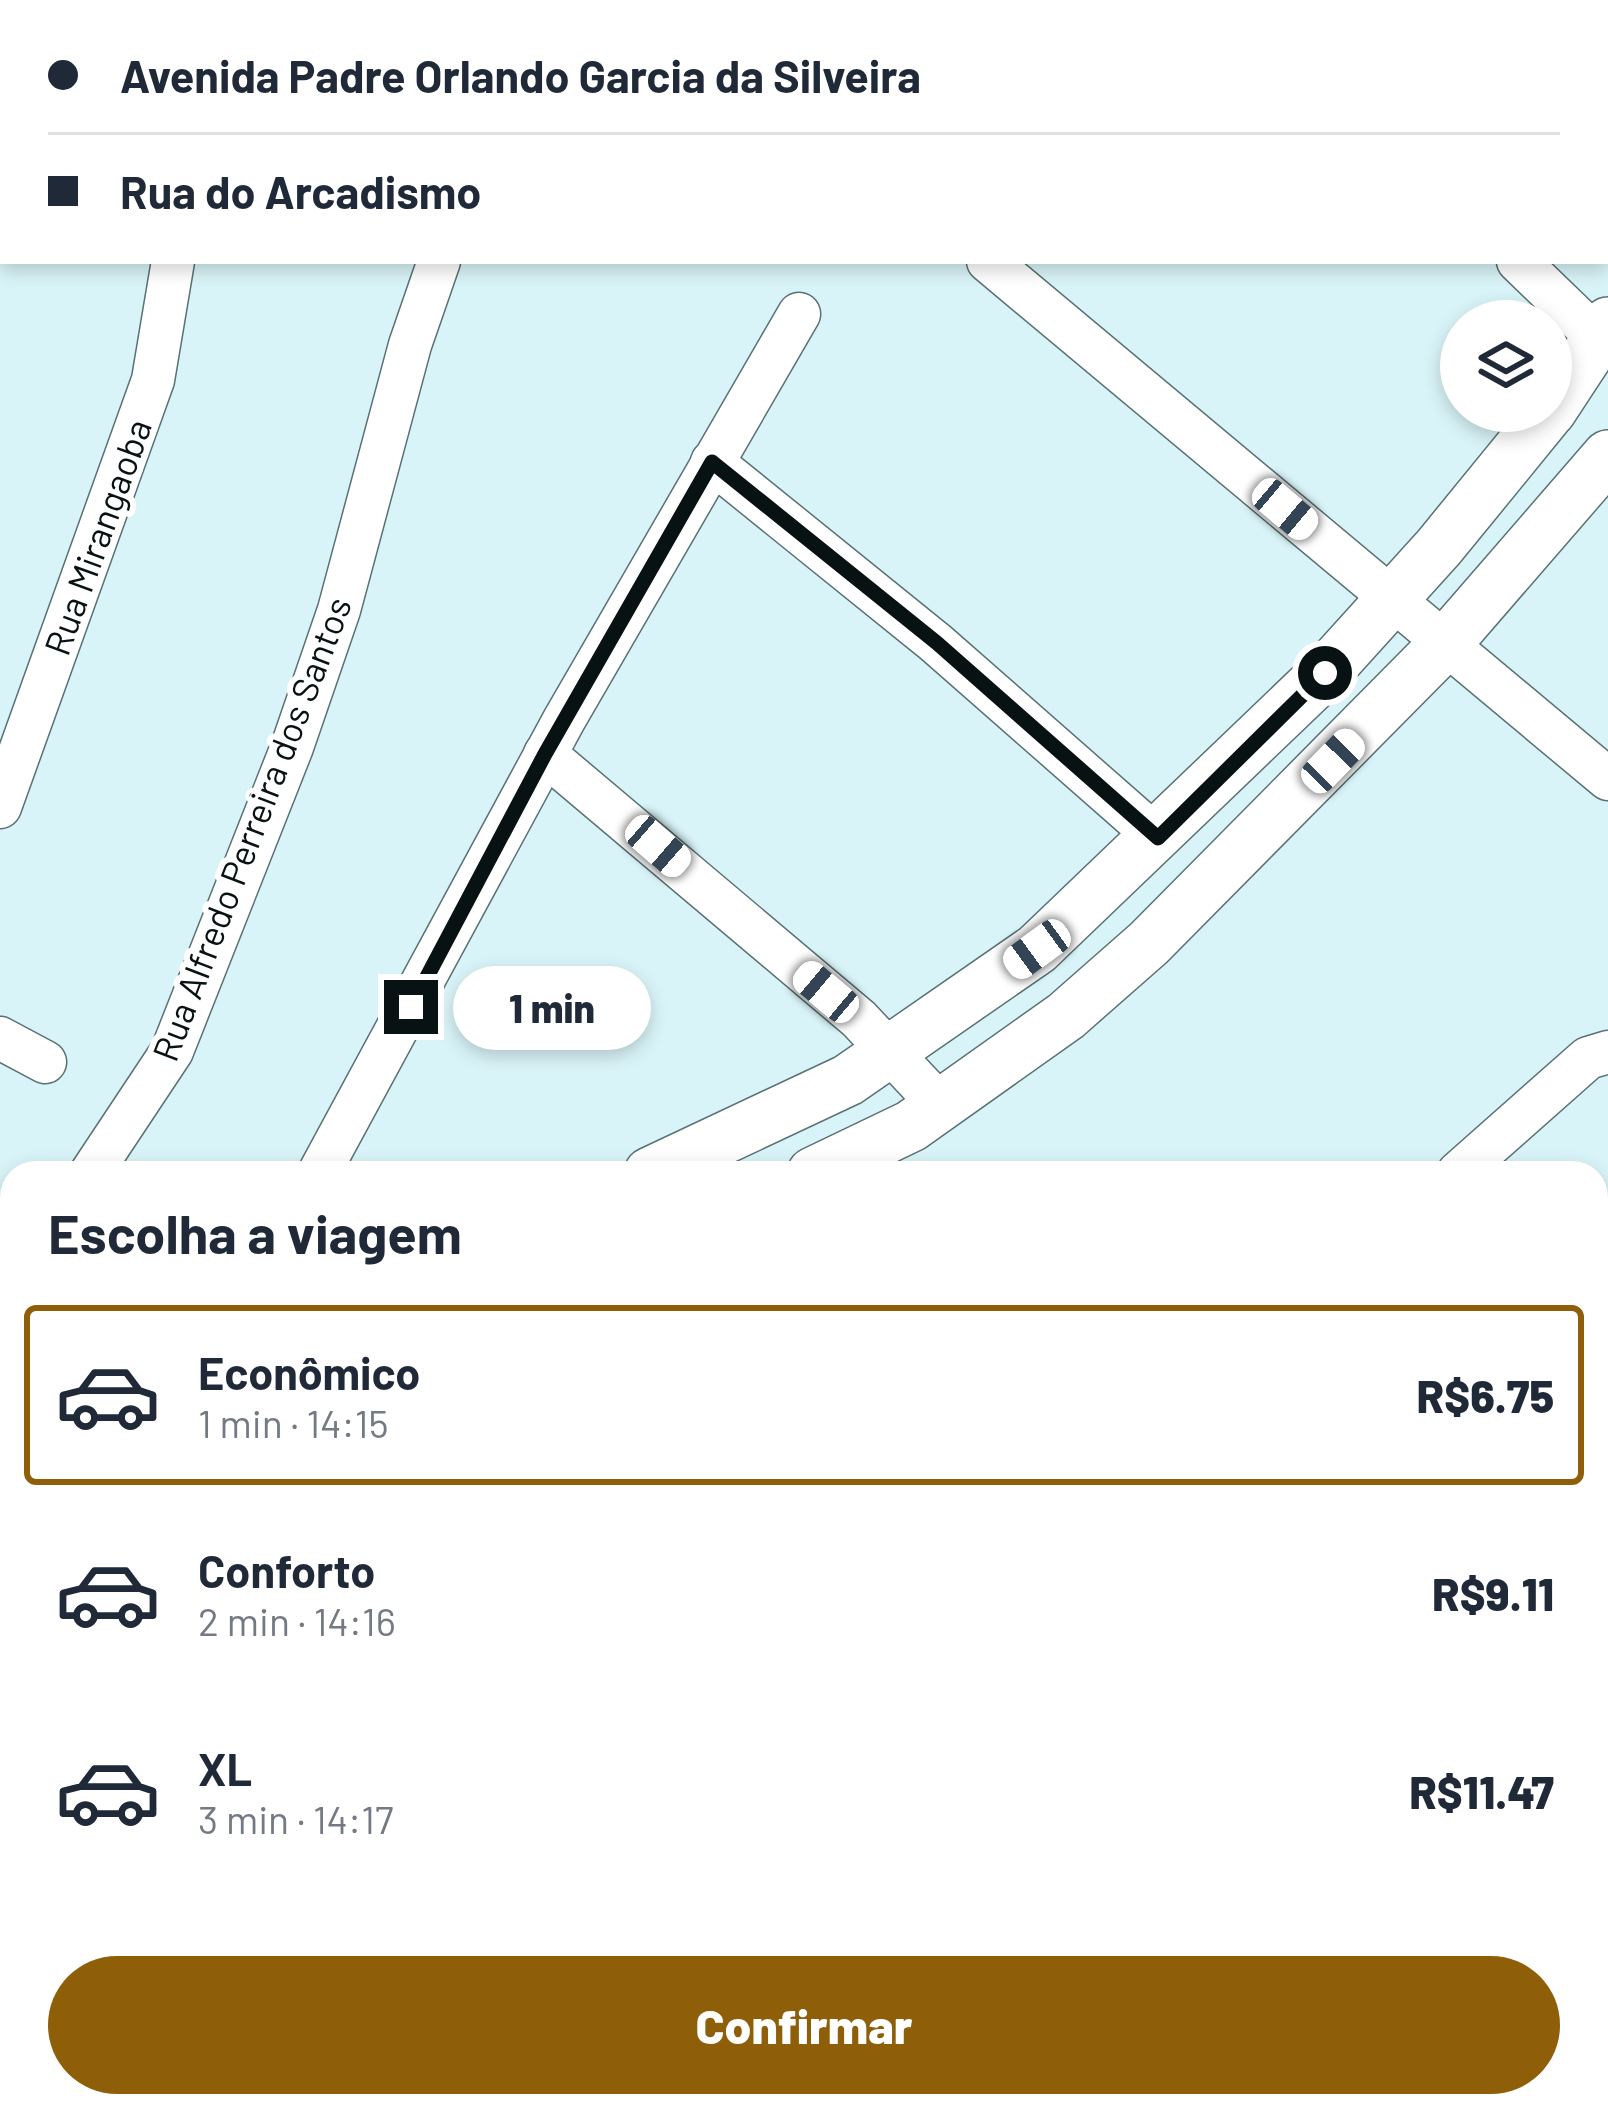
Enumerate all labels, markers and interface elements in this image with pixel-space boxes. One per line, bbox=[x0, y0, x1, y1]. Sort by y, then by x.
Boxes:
text: Avenida Padre Orlando Garcia da Silveira bbox=[120, 48, 921, 102]
text: Rua do Arcadismo bbox=[120, 164, 481, 218]
map controls bbox=[1440, 300, 1572, 432]
button: layers bbox=[1440, 300, 1572, 432]
street label: Rua Mirangaoba bbox=[34, 413, 159, 660]
car bbox=[1246, 472, 1324, 546]
street label: Rua Alfredo Perreira dos Santos bbox=[142, 590, 359, 1066]
route start bbox=[1298, 646, 1352, 700]
car bbox=[1295, 723, 1371, 799]
car bbox=[619, 809, 697, 883]
car bbox=[997, 913, 1077, 985]
car bbox=[787, 955, 865, 1029]
callout: 1 min bbox=[453, 965, 651, 1049]
route end bbox=[384, 980, 438, 1034]
text: 1 min bbox=[509, 984, 595, 1031]
text: Escolha a viagem bbox=[48, 1200, 462, 1265]
icon: car bbox=[54, 1341, 162, 1449]
text: Econômico bbox=[198, 1345, 420, 1399]
text: R$6.75 bbox=[1417, 1368, 1554, 1422]
text: 1 min · 14:15 bbox=[198, 1399, 389, 1446]
icon: car bbox=[54, 1539, 162, 1647]
text: Conforto bbox=[198, 1543, 375, 1597]
text: R$9.11 bbox=[1432, 1566, 1554, 1620]
text: 2 min · 14:16 bbox=[198, 1597, 396, 1644]
icon: car bbox=[54, 1737, 162, 1845]
text: XL bbox=[198, 1741, 252, 1795]
text: R$11.47 bbox=[1409, 1764, 1554, 1818]
text: 3 min · 14:17 bbox=[198, 1795, 393, 1842]
button: Confirmar bbox=[48, 1956, 1560, 2094]

